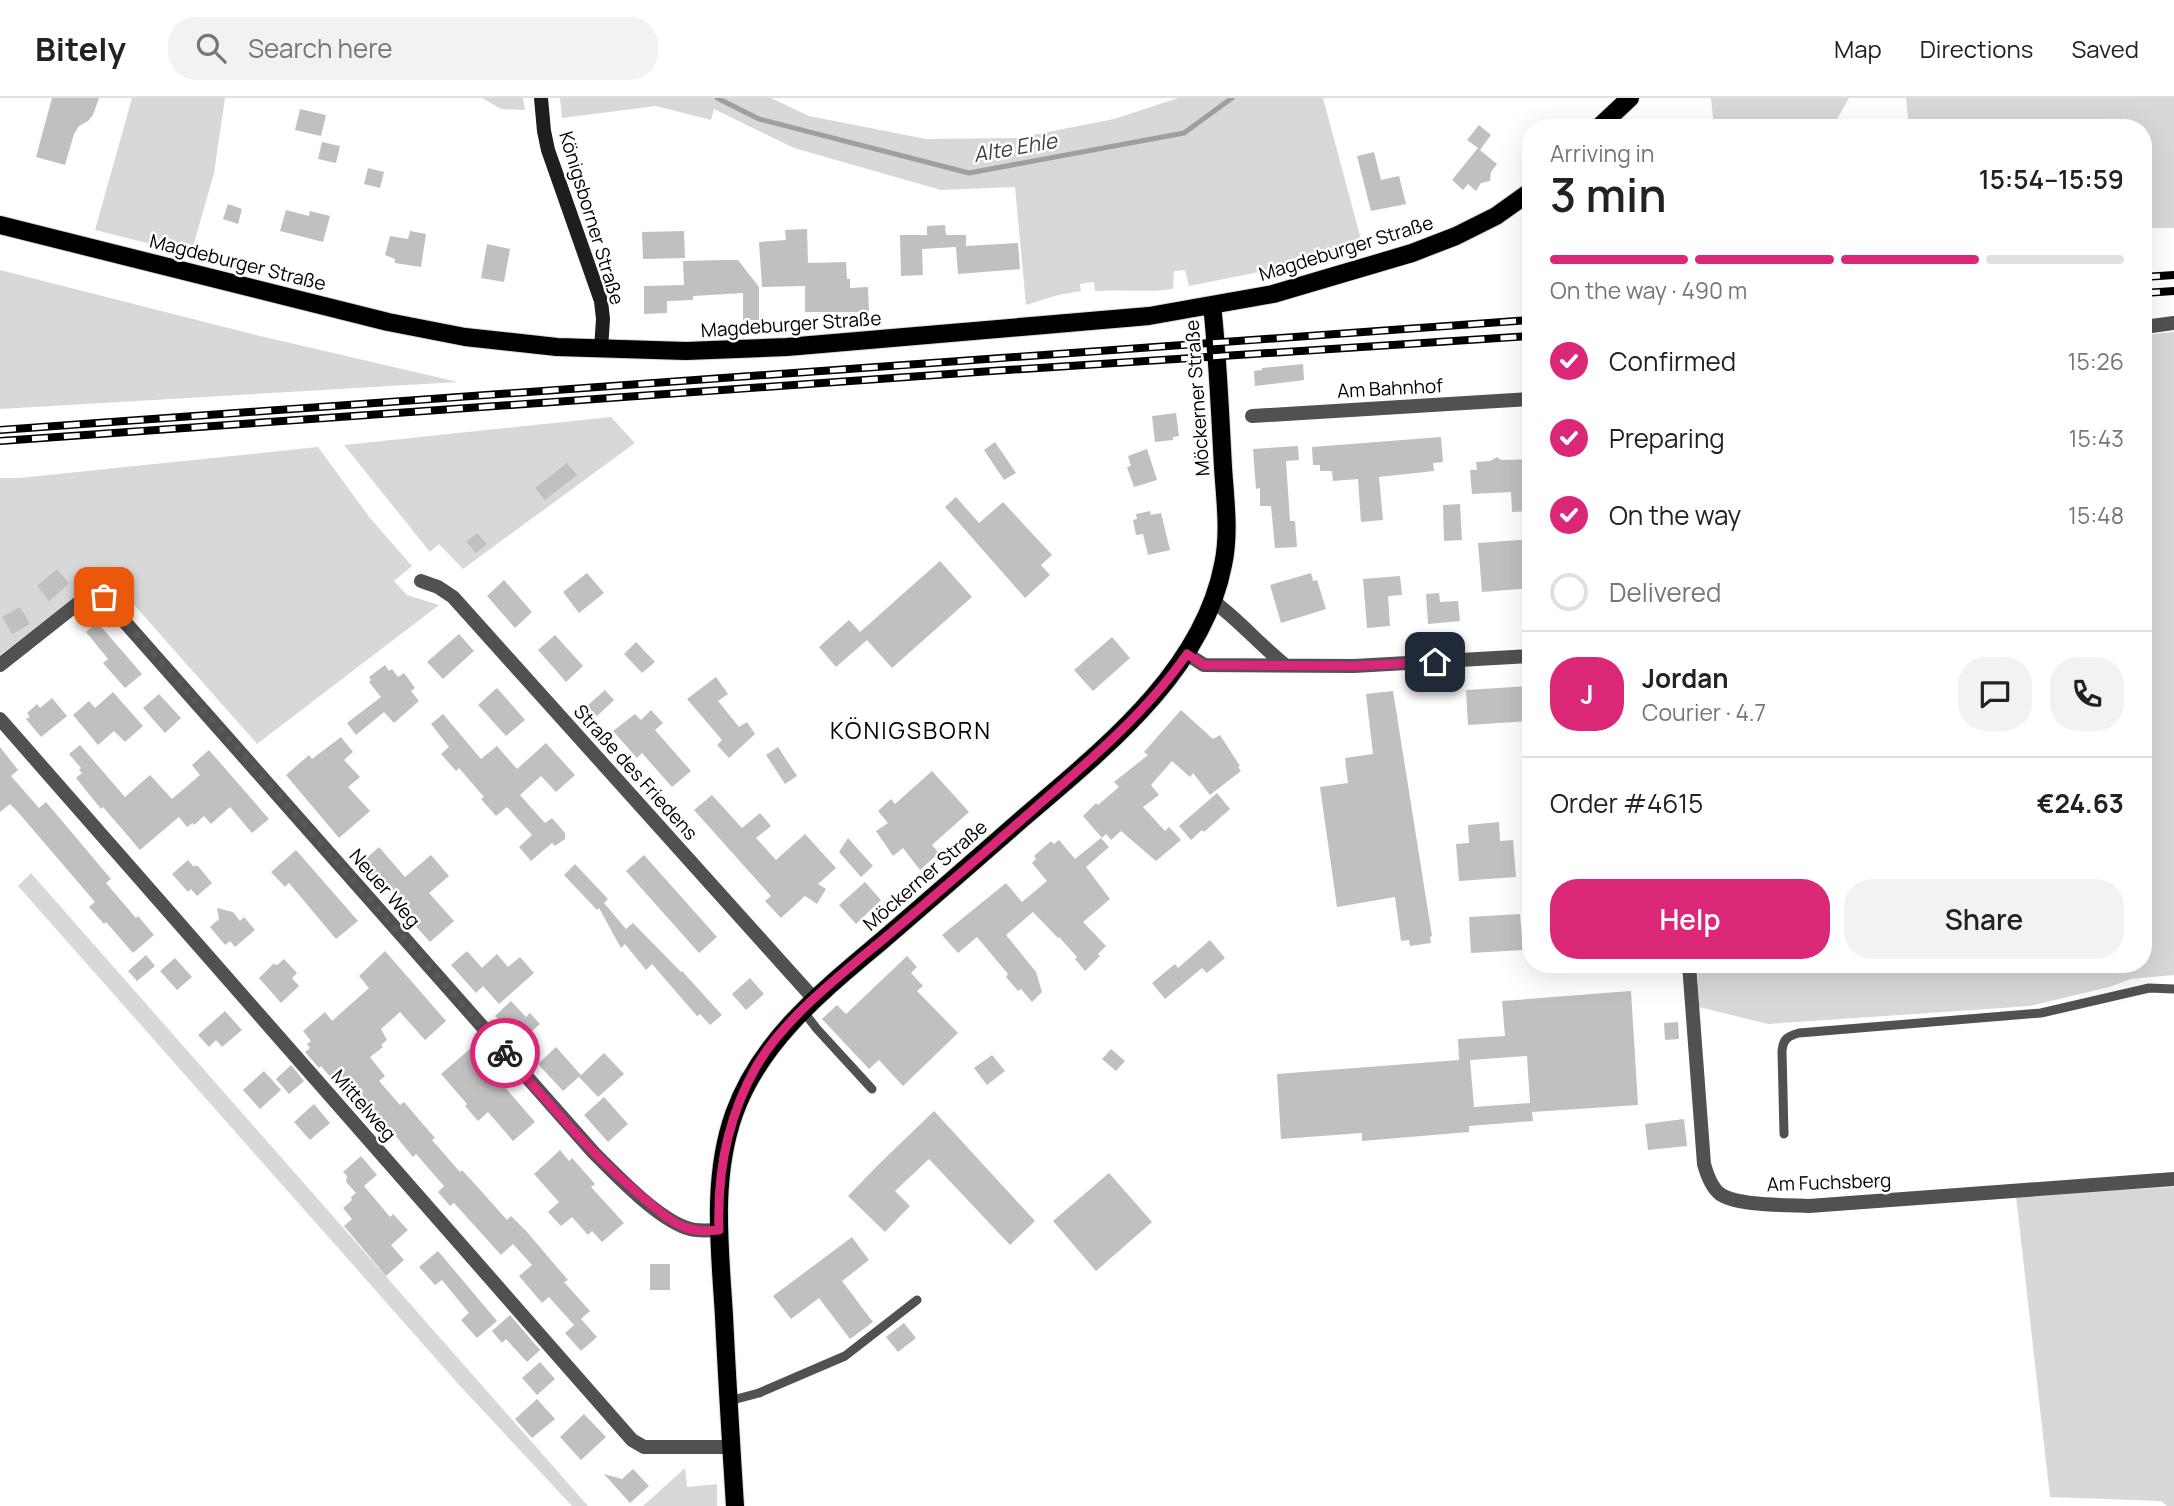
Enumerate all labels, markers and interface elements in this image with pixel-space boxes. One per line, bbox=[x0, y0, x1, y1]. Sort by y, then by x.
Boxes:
search box bbox=[168, 17, 658, 80]
text: Bitely bbox=[35, 26, 126, 71]
icon: search bbox=[192, 29, 230, 67]
text: Search here bbox=[248, 30, 393, 66]
text: Map bbox=[1834, 32, 1882, 65]
text: Directions bbox=[1920, 32, 2033, 65]
text: Saved bbox=[2071, 32, 2139, 65]
water label: Alte Ehle bbox=[971, 126, 1060, 168]
street label: Königsborner Straße bbox=[553, 128, 631, 308]
text: Arriving in bbox=[1550, 137, 1655, 169]
text: 15:54–15:59 bbox=[1979, 161, 2124, 197]
text: 3 min bbox=[1550, 163, 1667, 226]
street label: Magdeburger Straße bbox=[1256, 209, 1436, 287]
street label: Magdeburger Straße bbox=[147, 227, 329, 297]
text: On the way · 490 m bbox=[1550, 274, 1747, 306]
street label: Magdeburger Straße bbox=[700, 305, 882, 343]
street label: Möckerner Straße bbox=[1179, 319, 1215, 477]
icon: check bbox=[1550, 342, 1588, 380]
text: Confirmed bbox=[1609, 343, 1736, 379]
text: 15:26 bbox=[2067, 345, 2124, 377]
street label: Am Bahnhof bbox=[1336, 372, 1444, 404]
icon: check bbox=[1550, 419, 1588, 457]
text: Preparing bbox=[1609, 420, 1725, 456]
text: 15:43 bbox=[2069, 422, 2124, 454]
icon: check bbox=[1550, 496, 1588, 534]
text: On the way bbox=[1609, 497, 1741, 533]
text: 15:48 bbox=[2068, 499, 2124, 531]
pin bbox=[74, 567, 134, 627]
text: Delivered bbox=[1609, 574, 1721, 610]
icon: bag bbox=[85, 578, 123, 616]
pin bbox=[1405, 632, 1465, 692]
icon: home bbox=[1416, 643, 1454, 681]
button: chat bbox=[1958, 657, 2032, 731]
button: phone bbox=[2050, 657, 2124, 731]
text: Jordan bbox=[1642, 660, 1728, 696]
text: J bbox=[1580, 676, 1594, 712]
text: Courier · 4.7 bbox=[1642, 696, 1766, 728]
street label: Straße des Friedens bbox=[568, 699, 704, 845]
district label: KÖNIGSBORN bbox=[830, 714, 992, 746]
text: Order #4615 bbox=[1550, 785, 1703, 821]
text: €24.63 bbox=[2037, 785, 2124, 821]
street label: Möckerner Straße bbox=[857, 814, 993, 936]
street label: Neuer Weg bbox=[344, 843, 426, 933]
button: Help bbox=[1550, 879, 1830, 959]
button: Share bbox=[1844, 879, 2124, 959]
courier bbox=[470, 1018, 540, 1088]
icon: bike bbox=[486, 1034, 524, 1072]
street label: Mittelweg bbox=[326, 1064, 402, 1146]
street label: Am Fuchsberg bbox=[1766, 1167, 1892, 1197]

